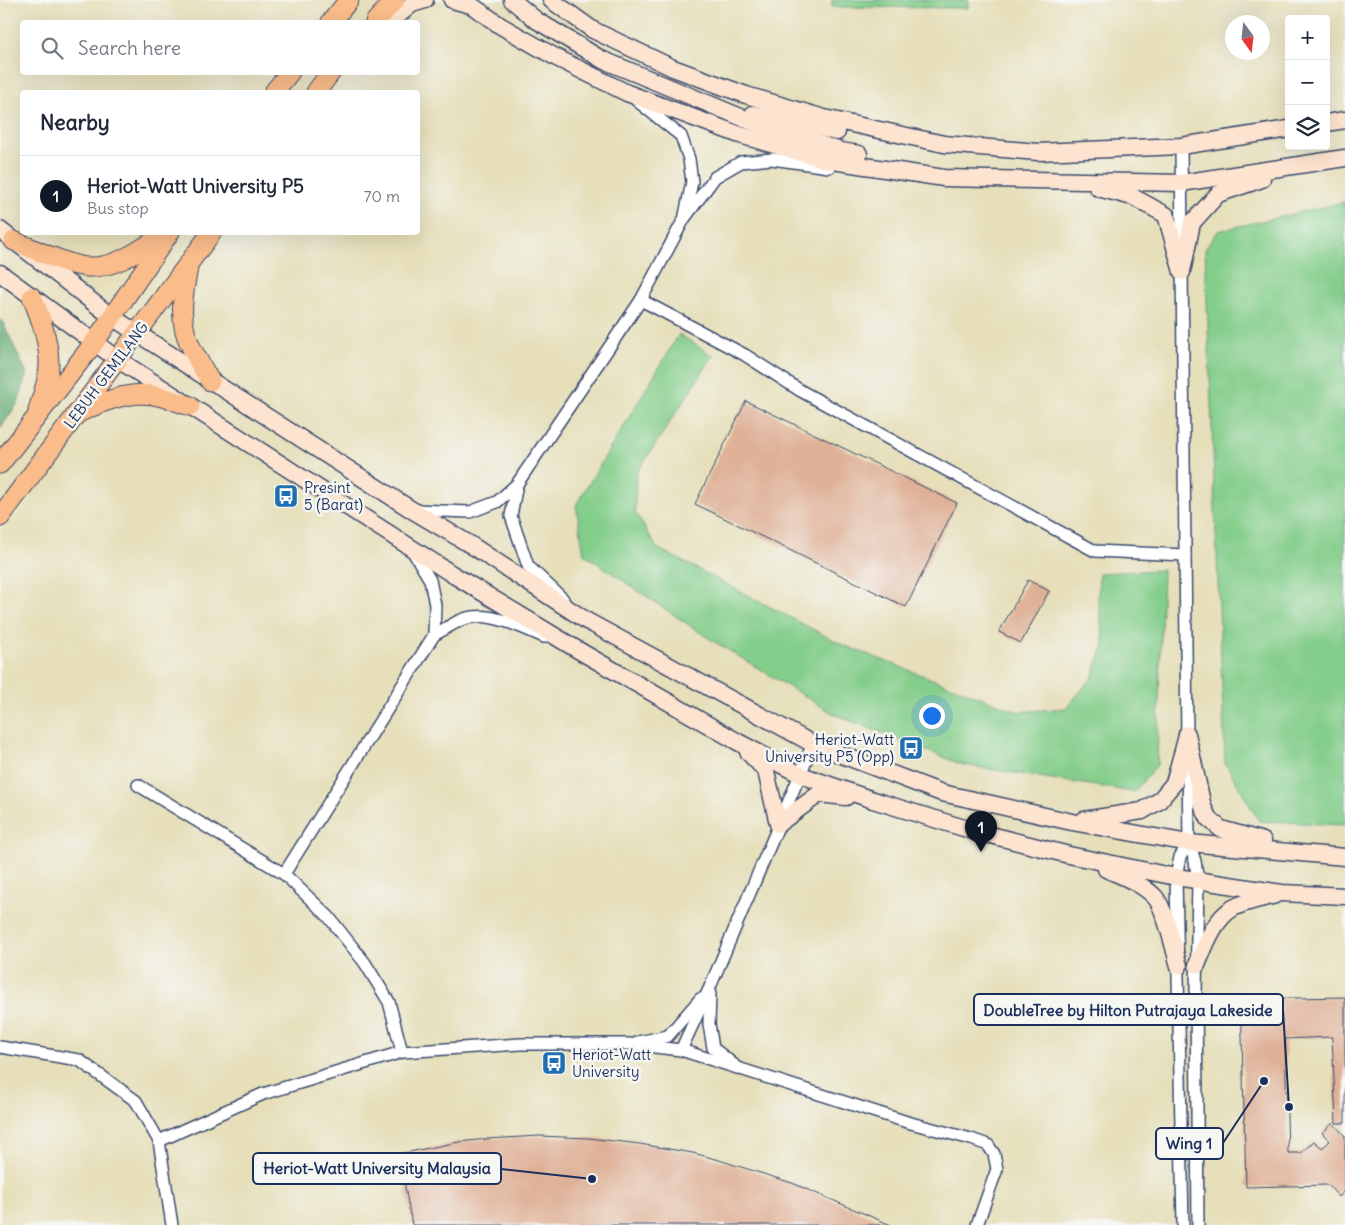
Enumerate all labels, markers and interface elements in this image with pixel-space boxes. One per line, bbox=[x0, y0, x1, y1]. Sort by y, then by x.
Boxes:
north arrow bbox=[1225, 15, 1270, 60]
map controls bbox=[1285, 15, 1330, 150]
button: + bbox=[1285, 15, 1330, 60]
search box bbox=[20, 20, 420, 75]
icon: search bbox=[38, 34, 66, 62]
text: Search here bbox=[78, 36, 181, 60]
button: − bbox=[1285, 60, 1330, 105]
button: layers bbox=[1285, 105, 1330, 150]
text: Nearby bbox=[40, 109, 110, 136]
text: Heriot-Watt University P5 bbox=[87, 174, 304, 198]
text: 1 bbox=[53, 186, 59, 206]
text: 70 m bbox=[364, 186, 400, 206]
text: Bus stop bbox=[87, 198, 149, 218]
street label: LEBUH GEMILANG bbox=[60, 318, 152, 432]
place label: Presint 5 (Barat) bbox=[304, 478, 363, 514]
bus stop icon: Presint 5 (Barat) bbox=[273, 483, 299, 509]
your location bbox=[919, 703, 945, 729]
place label: Heriot-Watt University P5 (Opp) bbox=[765, 730, 894, 766]
bus stop icon: Heriot-Watt University P5 (Opp) bbox=[898, 735, 924, 761]
pin: 1 bbox=[965, 811, 997, 852]
callout: DoubleTree by Hilton Putrajaya Lakeside bbox=[974, 994, 1283, 1025]
text: DoubleTree by Hilton Putrajaya Lakeside bbox=[983, 1000, 1273, 1021]
place label: Heriot-Watt University bbox=[572, 1045, 651, 1081]
bus stop icon: Heriot-Watt University bbox=[541, 1050, 567, 1076]
callout: Wing 1 bbox=[1156, 1128, 1223, 1159]
text: Wing 1 bbox=[1166, 1133, 1212, 1154]
callout: Heriot-Watt University Malaysia bbox=[253, 1153, 501, 1184]
text: Heriot-Watt University Malaysia bbox=[263, 1158, 491, 1179]

